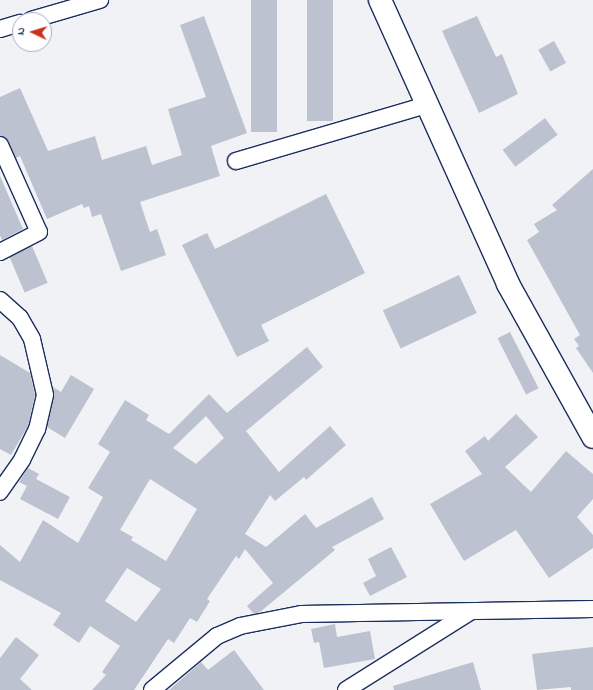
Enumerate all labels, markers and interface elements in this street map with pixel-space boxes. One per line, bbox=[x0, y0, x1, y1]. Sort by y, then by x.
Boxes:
north arrow bbox=[12, 12, 52, 52]
text: N bbox=[13, 27, 29, 36]

